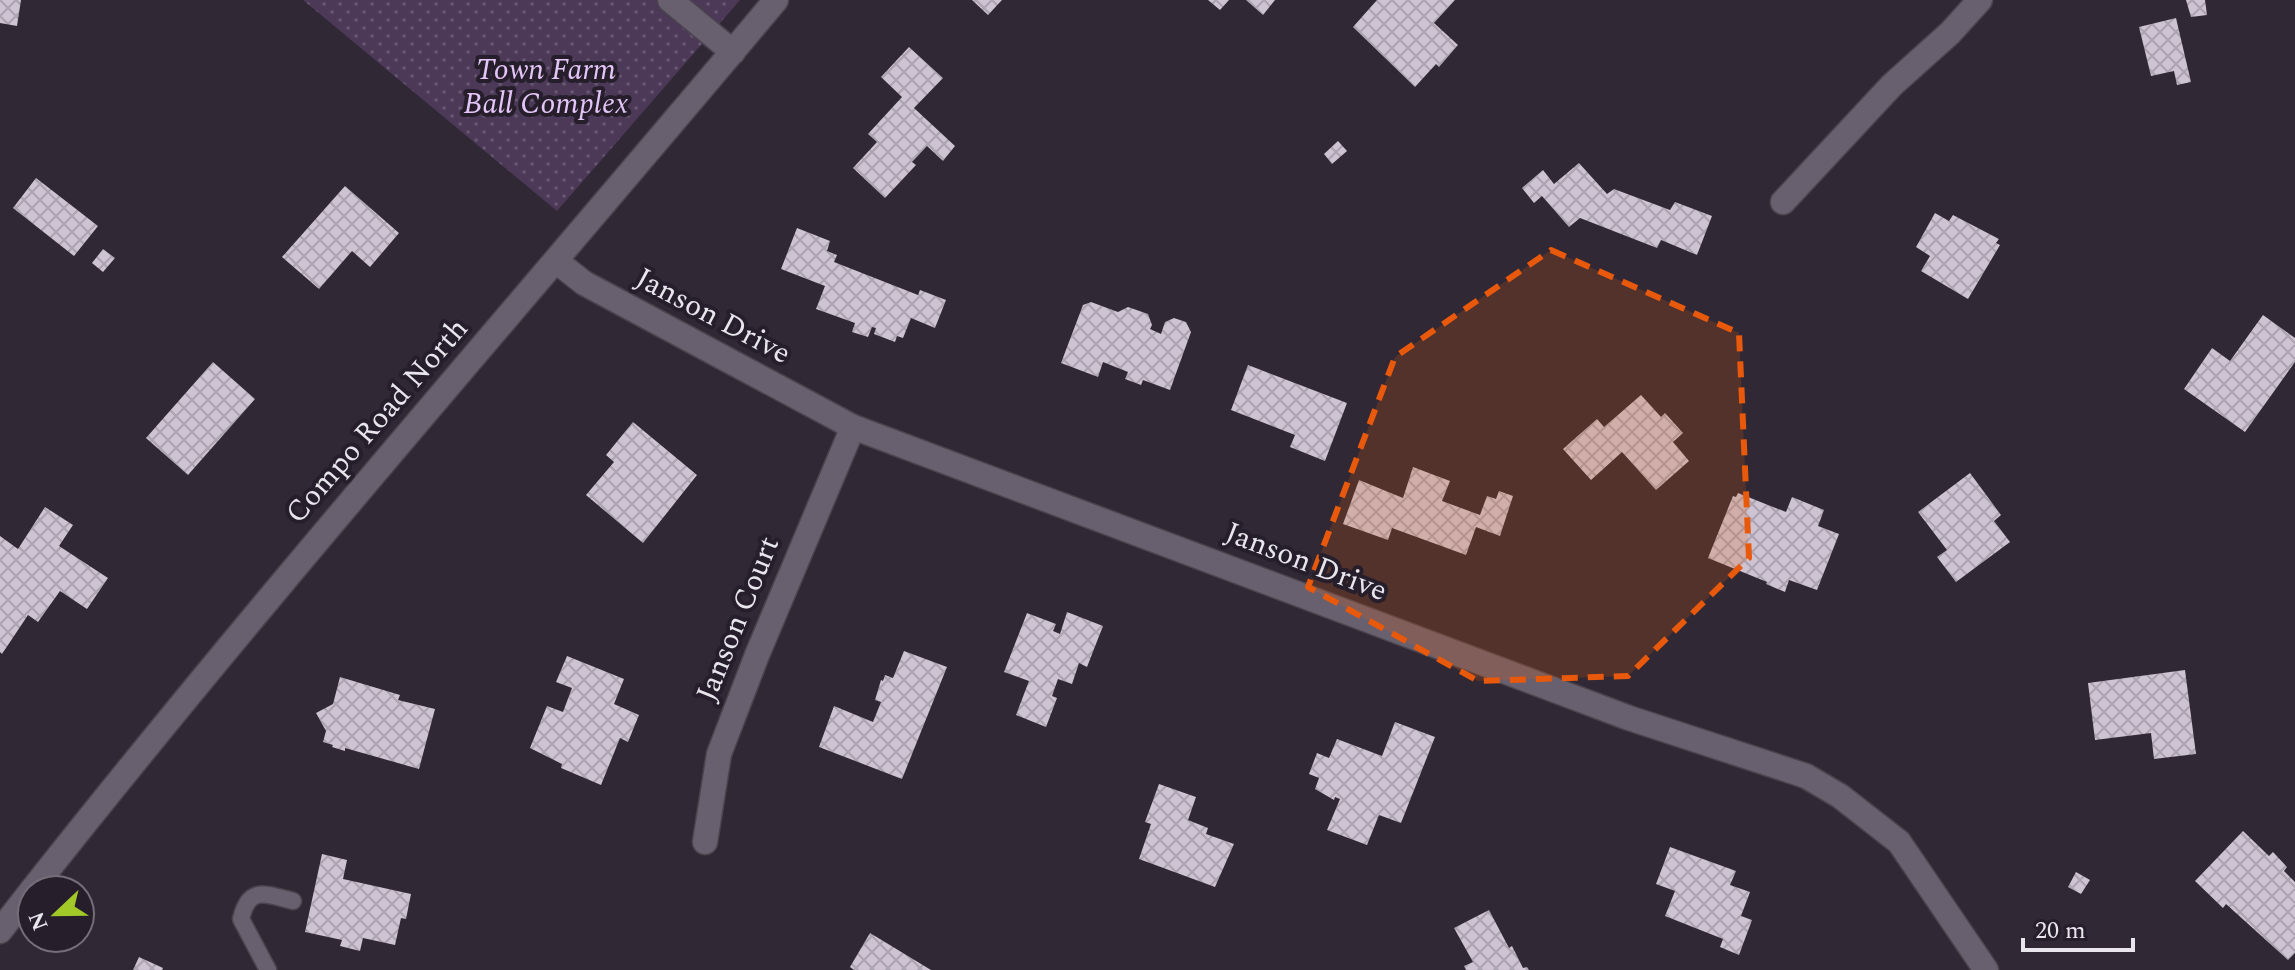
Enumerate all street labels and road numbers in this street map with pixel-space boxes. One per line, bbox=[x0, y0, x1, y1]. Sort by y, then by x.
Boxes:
street label: Janson Drive bbox=[627, 256, 799, 376]
street label: Compo Road North bbox=[274, 308, 480, 534]
street label: Janson Drive bbox=[1218, 510, 1394, 614]
street label: Janson Court bbox=[684, 530, 792, 708]

